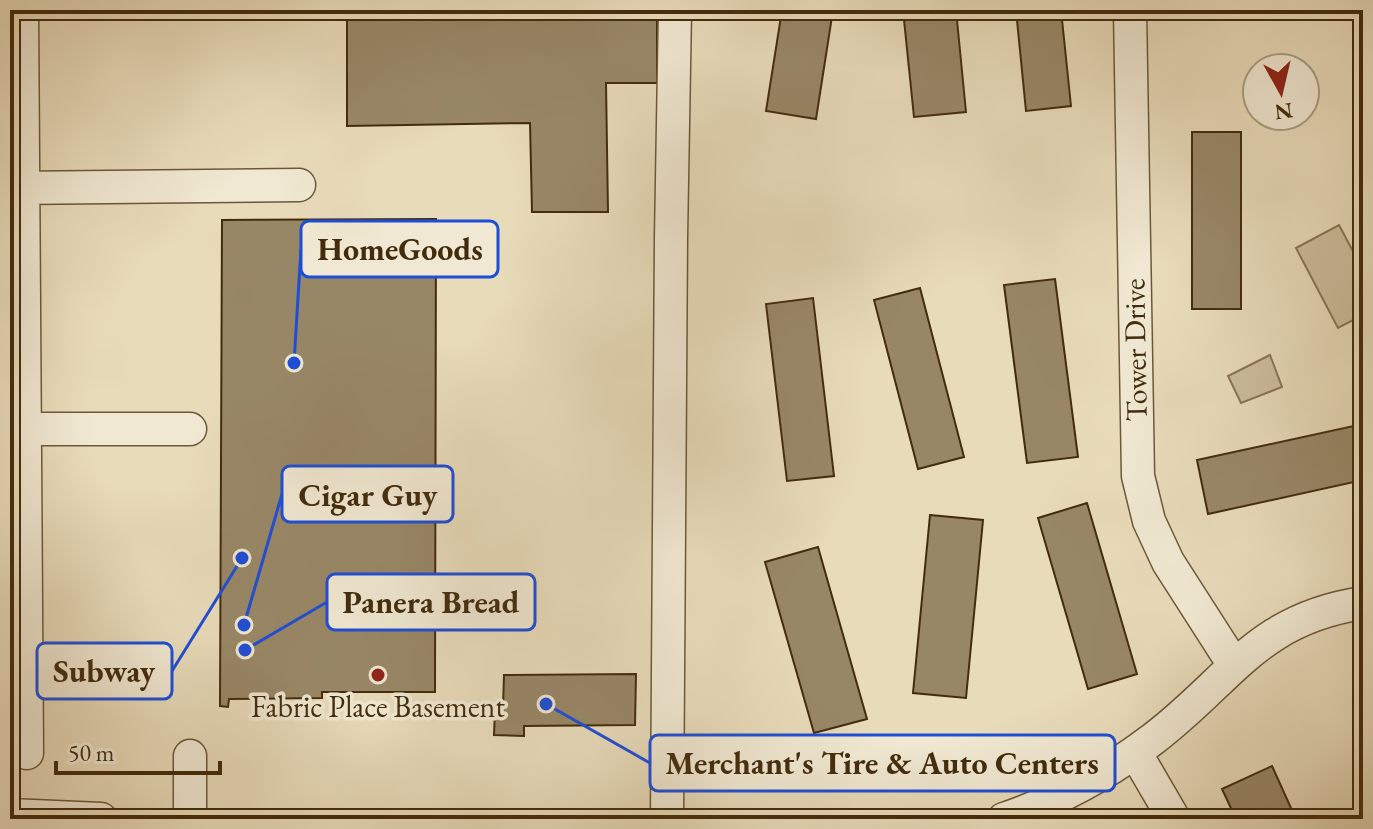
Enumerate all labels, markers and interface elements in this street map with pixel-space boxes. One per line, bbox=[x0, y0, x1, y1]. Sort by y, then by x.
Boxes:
north arrow bbox=[1241, 52, 1321, 132]
text: N bbox=[1273, 96, 1295, 127]
callout: HomeGoods bbox=[301, 221, 498, 277]
text: HomeGoods bbox=[317, 228, 483, 270]
street label: Tower Drive bbox=[1114, 278, 1156, 422]
callout: Cigar Guy bbox=[282, 466, 453, 522]
text: Cigar Guy bbox=[298, 474, 438, 516]
callout: Panera Bread bbox=[327, 574, 535, 630]
text: Panera Bread bbox=[343, 581, 520, 623]
callout: Subway bbox=[37, 643, 172, 699]
text: Subway bbox=[53, 650, 156, 692]
marker: Fabric Place Basement bbox=[369, 666, 387, 684]
place label: Fabric Place Basement bbox=[251, 687, 505, 726]
scale bar bbox=[56, 725, 220, 775]
callout: Merchant's Tire & Auto Centers bbox=[650, 735, 1115, 791]
text: 50 m bbox=[68, 737, 115, 768]
text: Merchant's Tire & Auto Centers bbox=[665, 742, 1099, 784]

